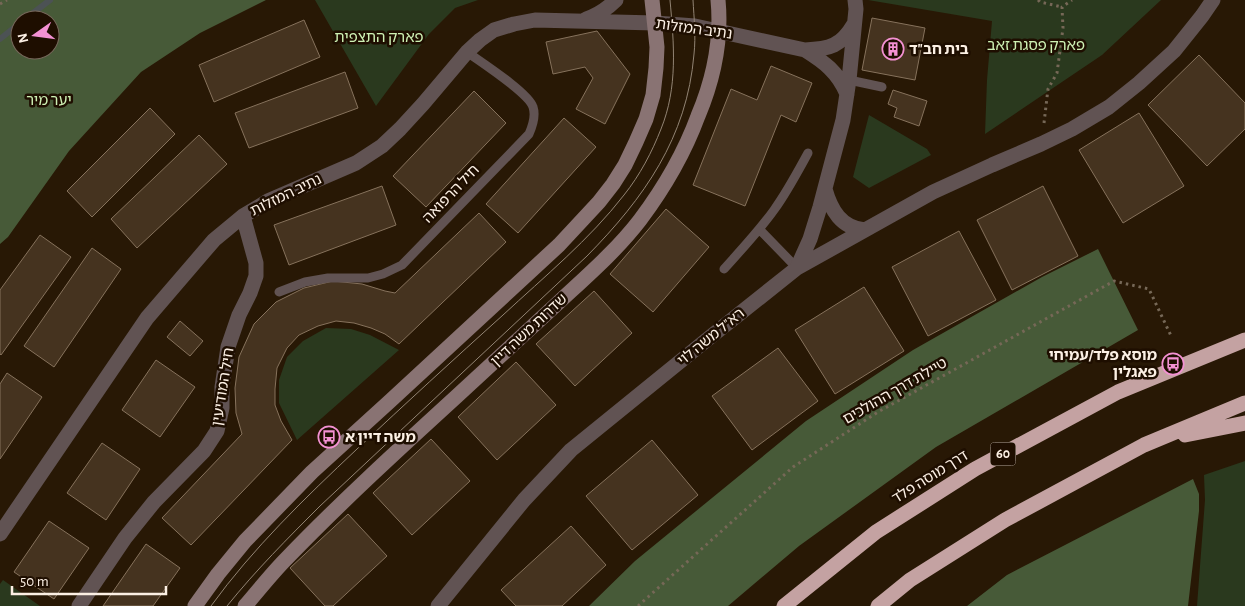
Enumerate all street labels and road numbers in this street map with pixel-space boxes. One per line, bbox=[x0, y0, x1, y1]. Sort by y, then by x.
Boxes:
street label: נתיב המזלות bbox=[655, 16, 733, 42]
street label: חיל הרפואה bbox=[420, 162, 482, 226]
street label: נתיב המזלות bbox=[248, 171, 324, 219]
street label: שדרות משה דיין bbox=[488, 291, 570, 369]
street label: רא"ל משה לוי bbox=[675, 306, 747, 368]
street label: חיל המודיעין bbox=[209, 347, 237, 427]
street label: טיילת דרך ההולכים bbox=[840, 355, 950, 427]
road number: 60 bbox=[990, 442, 1016, 466]
street label: דרך מוסה פלד bbox=[889, 448, 971, 506]

